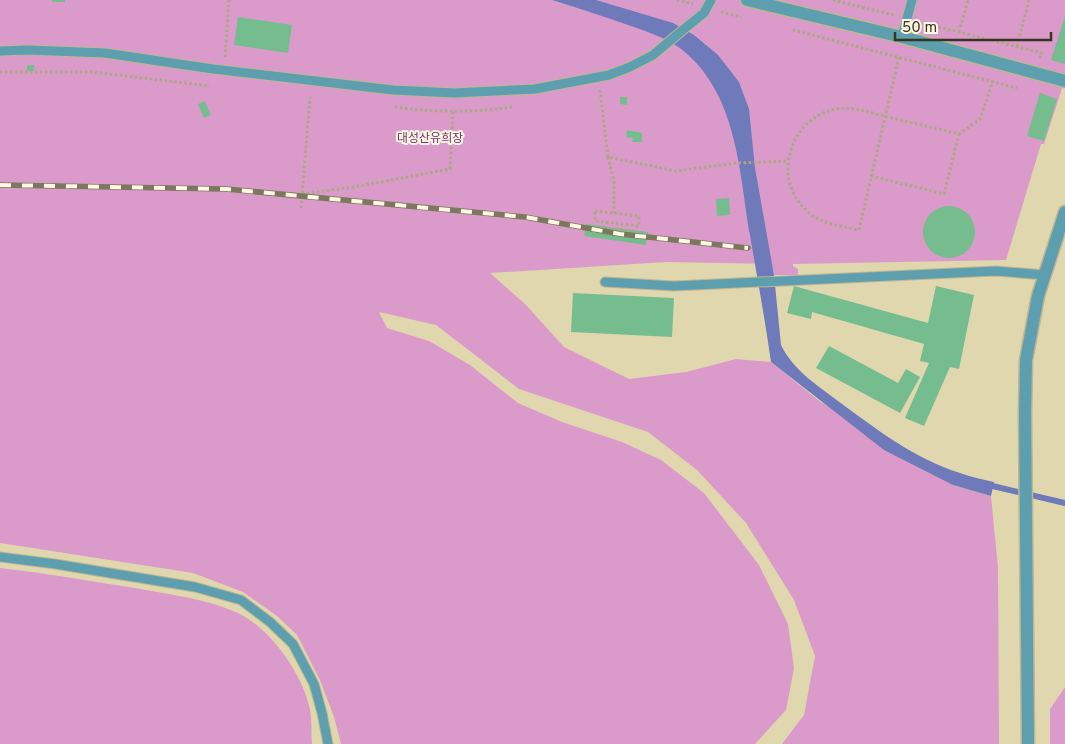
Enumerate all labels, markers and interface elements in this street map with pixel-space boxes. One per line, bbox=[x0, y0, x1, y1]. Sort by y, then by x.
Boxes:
scale bar bbox=[895, 10, 1051, 42]
text: 50 m bbox=[902, 19, 937, 38]
park label: 대성산유희장 bbox=[397, 131, 463, 147]

